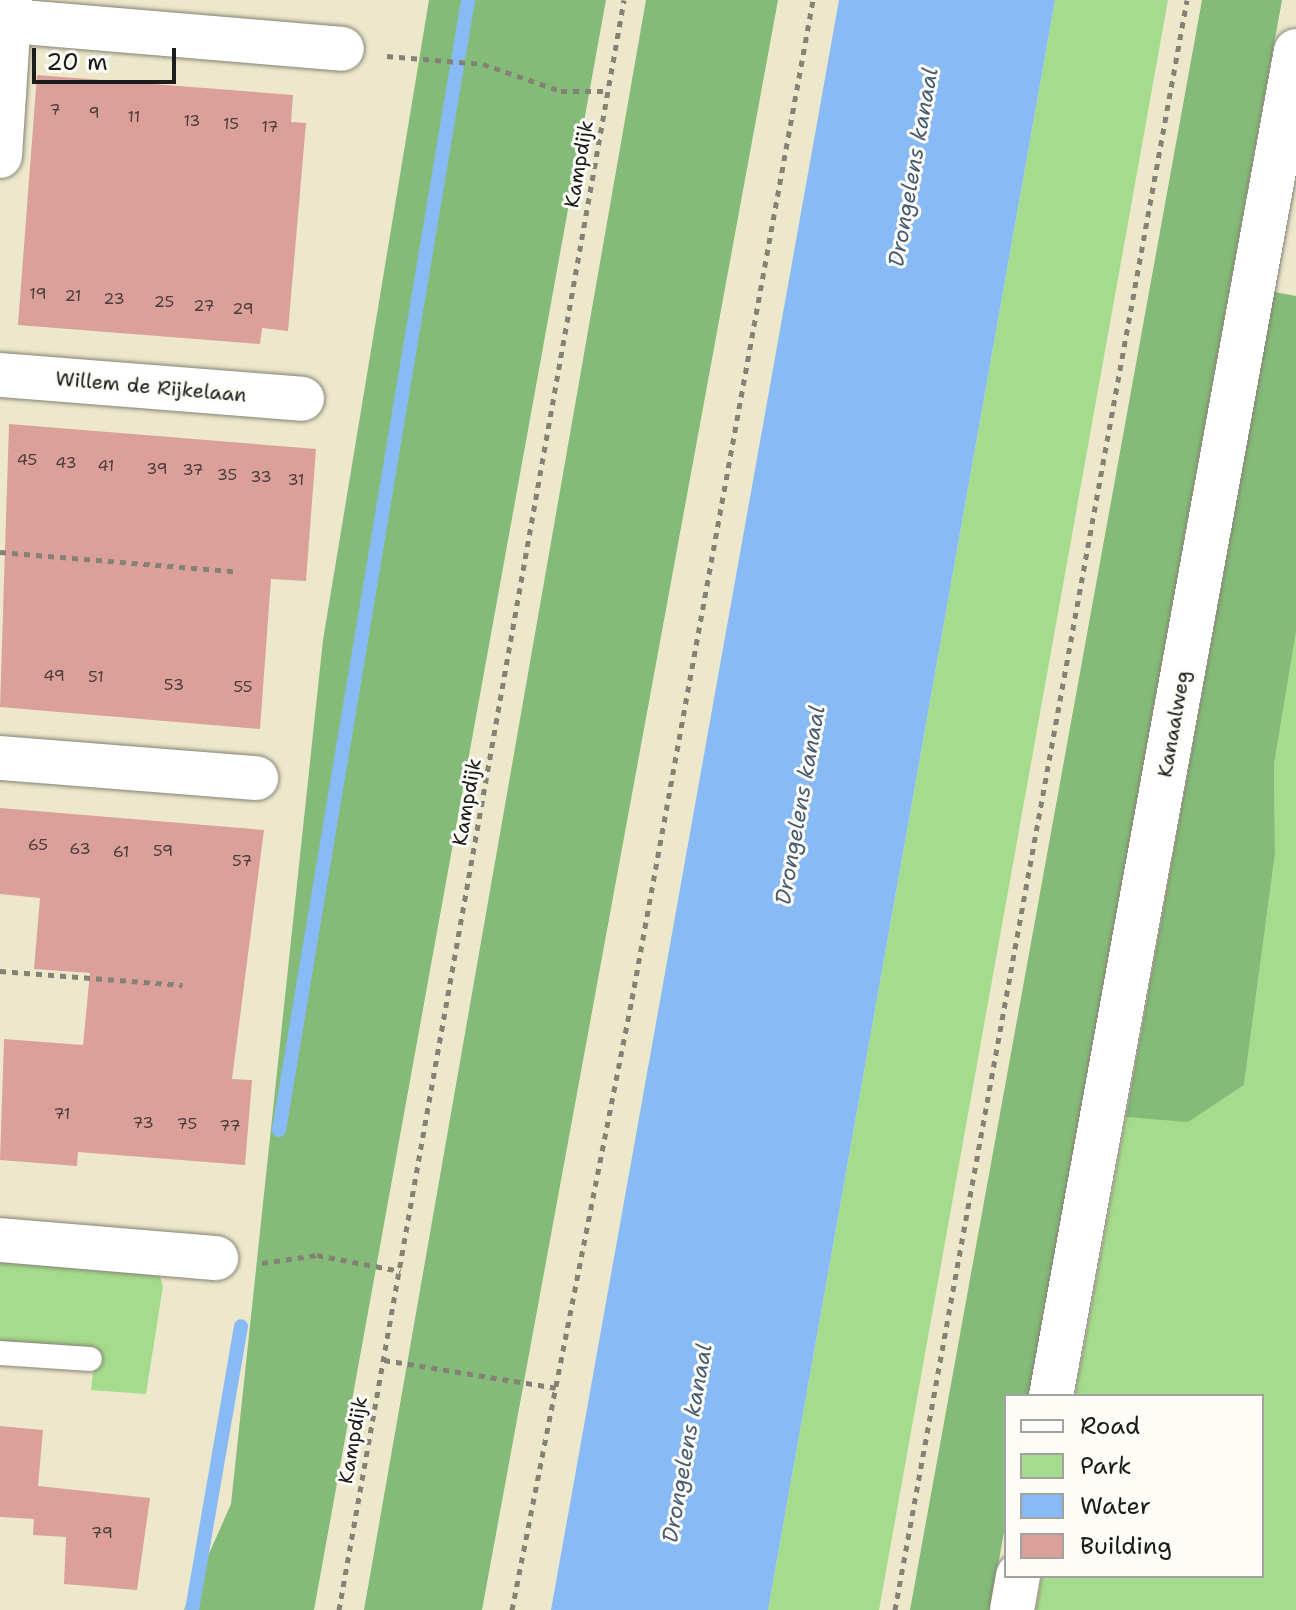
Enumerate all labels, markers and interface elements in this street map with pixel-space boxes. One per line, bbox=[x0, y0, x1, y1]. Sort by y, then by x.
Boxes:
scale bar bbox=[36, 32, 180, 82]
text: 20 m bbox=[46, 46, 108, 78]
water label: Drongelens kanaal bbox=[883, 65, 943, 269]
house number: 7 bbox=[49, 100, 61, 120]
house number: 9 bbox=[88, 103, 100, 123]
house number: 11 bbox=[128, 107, 140, 127]
house number: 13 bbox=[183, 111, 201, 131]
house number: 15 bbox=[223, 114, 239, 134]
house number: 17 bbox=[261, 117, 279, 137]
street label: Kampdijk bbox=[560, 118, 598, 210]
house number: 19 bbox=[29, 284, 47, 304]
house number: 21 bbox=[64, 286, 82, 306]
house number: 23 bbox=[103, 289, 125, 309]
house number: 25 bbox=[154, 292, 174, 312]
house number: 27 bbox=[193, 296, 215, 316]
house number: 29 bbox=[232, 299, 254, 319]
street label: Willem de Rijkelaan bbox=[54, 367, 248, 407]
house number: 45 bbox=[17, 450, 37, 470]
house number: 43 bbox=[55, 453, 77, 473]
house number: 41 bbox=[97, 456, 115, 476]
house number: 39 bbox=[146, 459, 168, 479]
house number: 37 bbox=[182, 460, 204, 480]
house number: 35 bbox=[217, 465, 237, 485]
house number: 33 bbox=[250, 467, 272, 487]
house number: 31 bbox=[287, 470, 305, 490]
house number: 49 bbox=[43, 666, 65, 686]
house number: 51 bbox=[88, 667, 104, 687]
street label: Kanaalweg bbox=[1153, 669, 1195, 779]
house number: 53 bbox=[164, 675, 184, 695]
house number: 55 bbox=[233, 677, 253, 697]
water label: Drongelens kanaal bbox=[770, 703, 830, 907]
street label: Kampdijk bbox=[448, 756, 486, 848]
house number: 65 bbox=[28, 835, 48, 855]
house number: 63 bbox=[69, 839, 91, 859]
house number: 59 bbox=[153, 841, 173, 861]
house number: 61 bbox=[113, 842, 129, 862]
house number: 57 bbox=[232, 851, 252, 871]
house number: 71 bbox=[53, 1104, 71, 1124]
house number: 73 bbox=[132, 1113, 154, 1133]
house number: 75 bbox=[177, 1114, 197, 1134]
house number: 77 bbox=[219, 1116, 241, 1136]
water label: Drongelens kanaal bbox=[657, 1341, 717, 1545]
street label: Kampdijk bbox=[334, 1394, 372, 1486]
legend bbox=[1004, 1394, 1264, 1578]
text: Road bbox=[1080, 1410, 1140, 1442]
text: Park bbox=[1080, 1450, 1132, 1482]
text: Water bbox=[1080, 1490, 1151, 1522]
house number: 79 bbox=[91, 1523, 113, 1543]
text: Building bbox=[1080, 1530, 1172, 1562]

